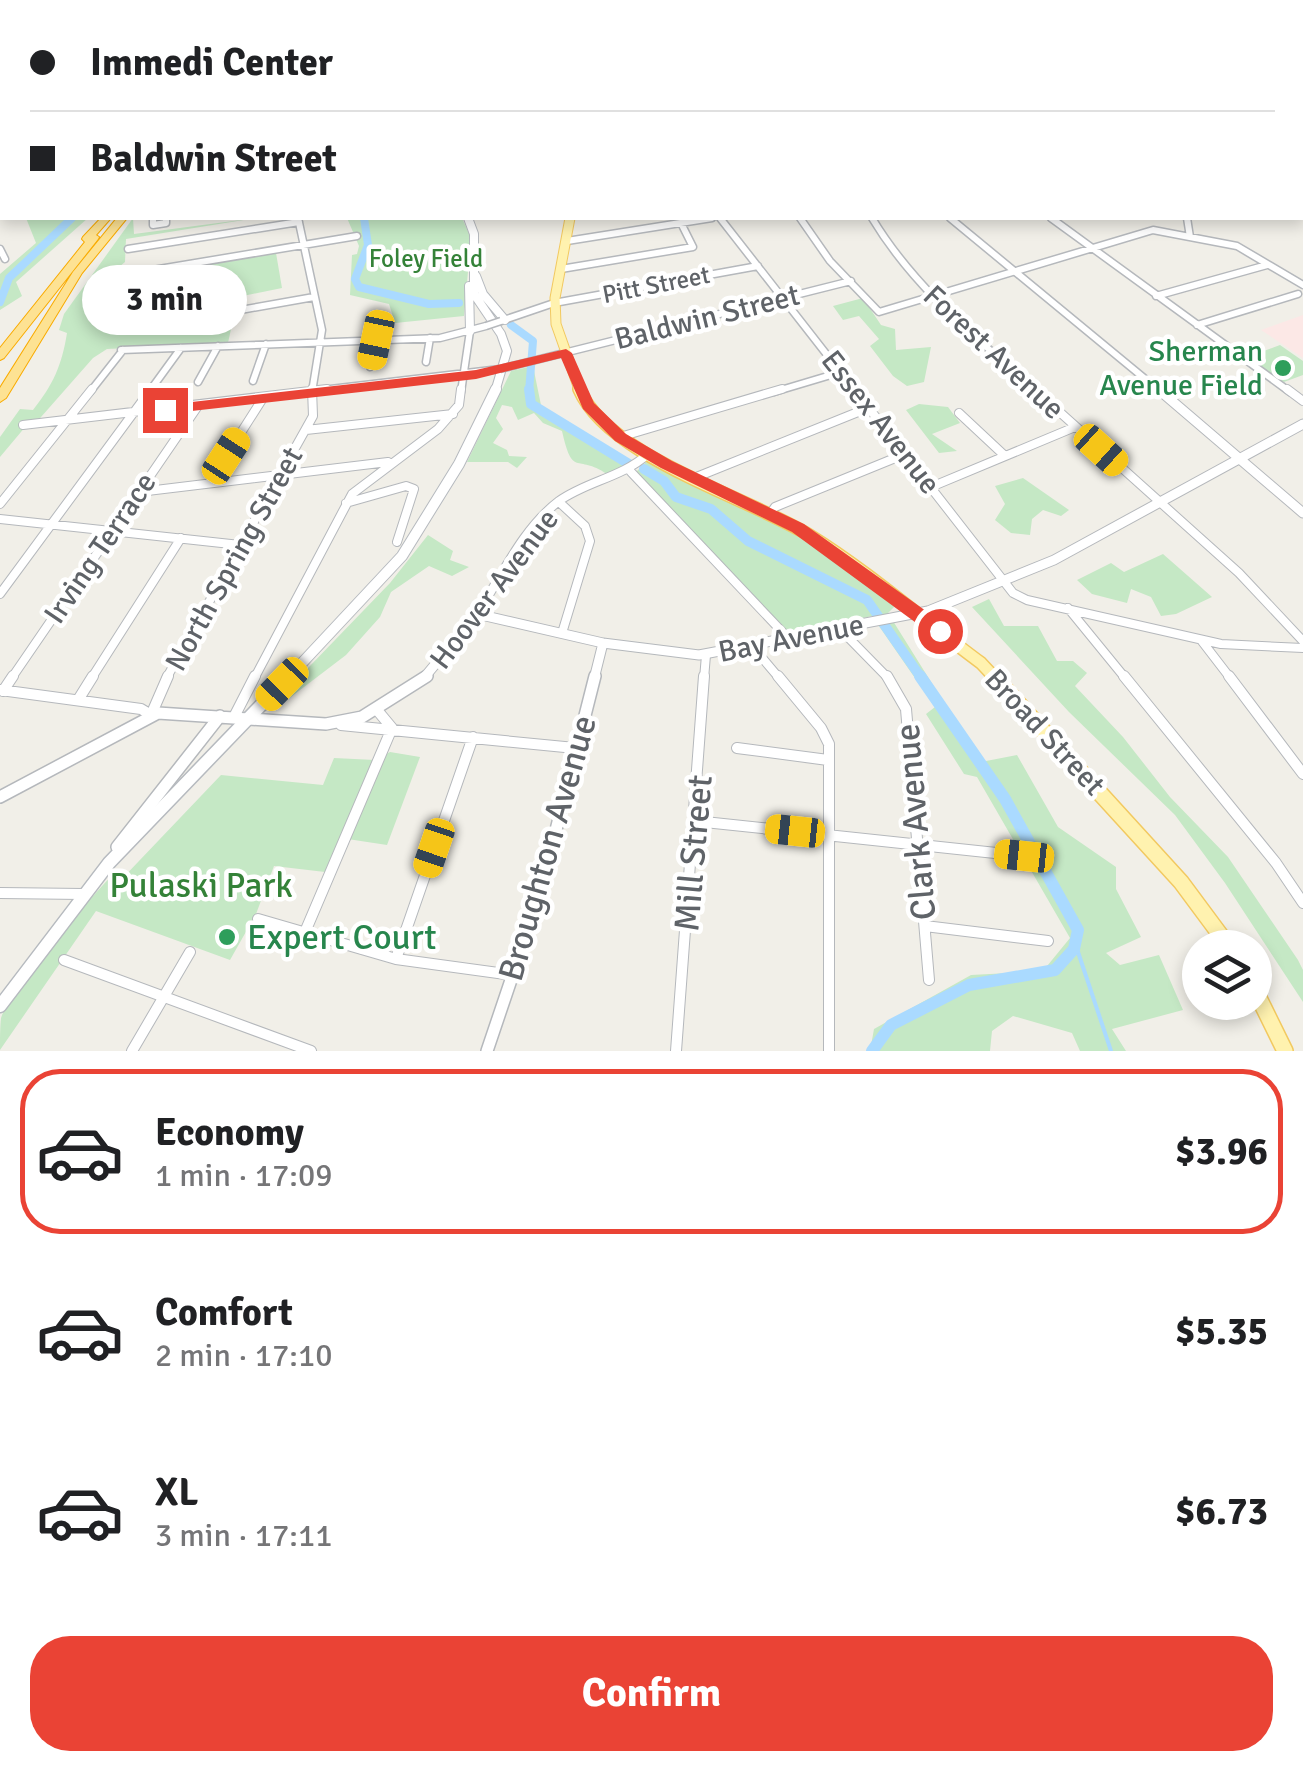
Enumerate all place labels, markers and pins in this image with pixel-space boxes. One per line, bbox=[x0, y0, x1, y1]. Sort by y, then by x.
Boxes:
place label: Sherman Avenue Field bbox=[1099, 333, 1263, 404]
marker: Sherman Avenue Field bbox=[1272, 357, 1294, 379]
place label: Expert Court bbox=[247, 916, 437, 959]
marker: Expert Court bbox=[216, 926, 238, 948]

